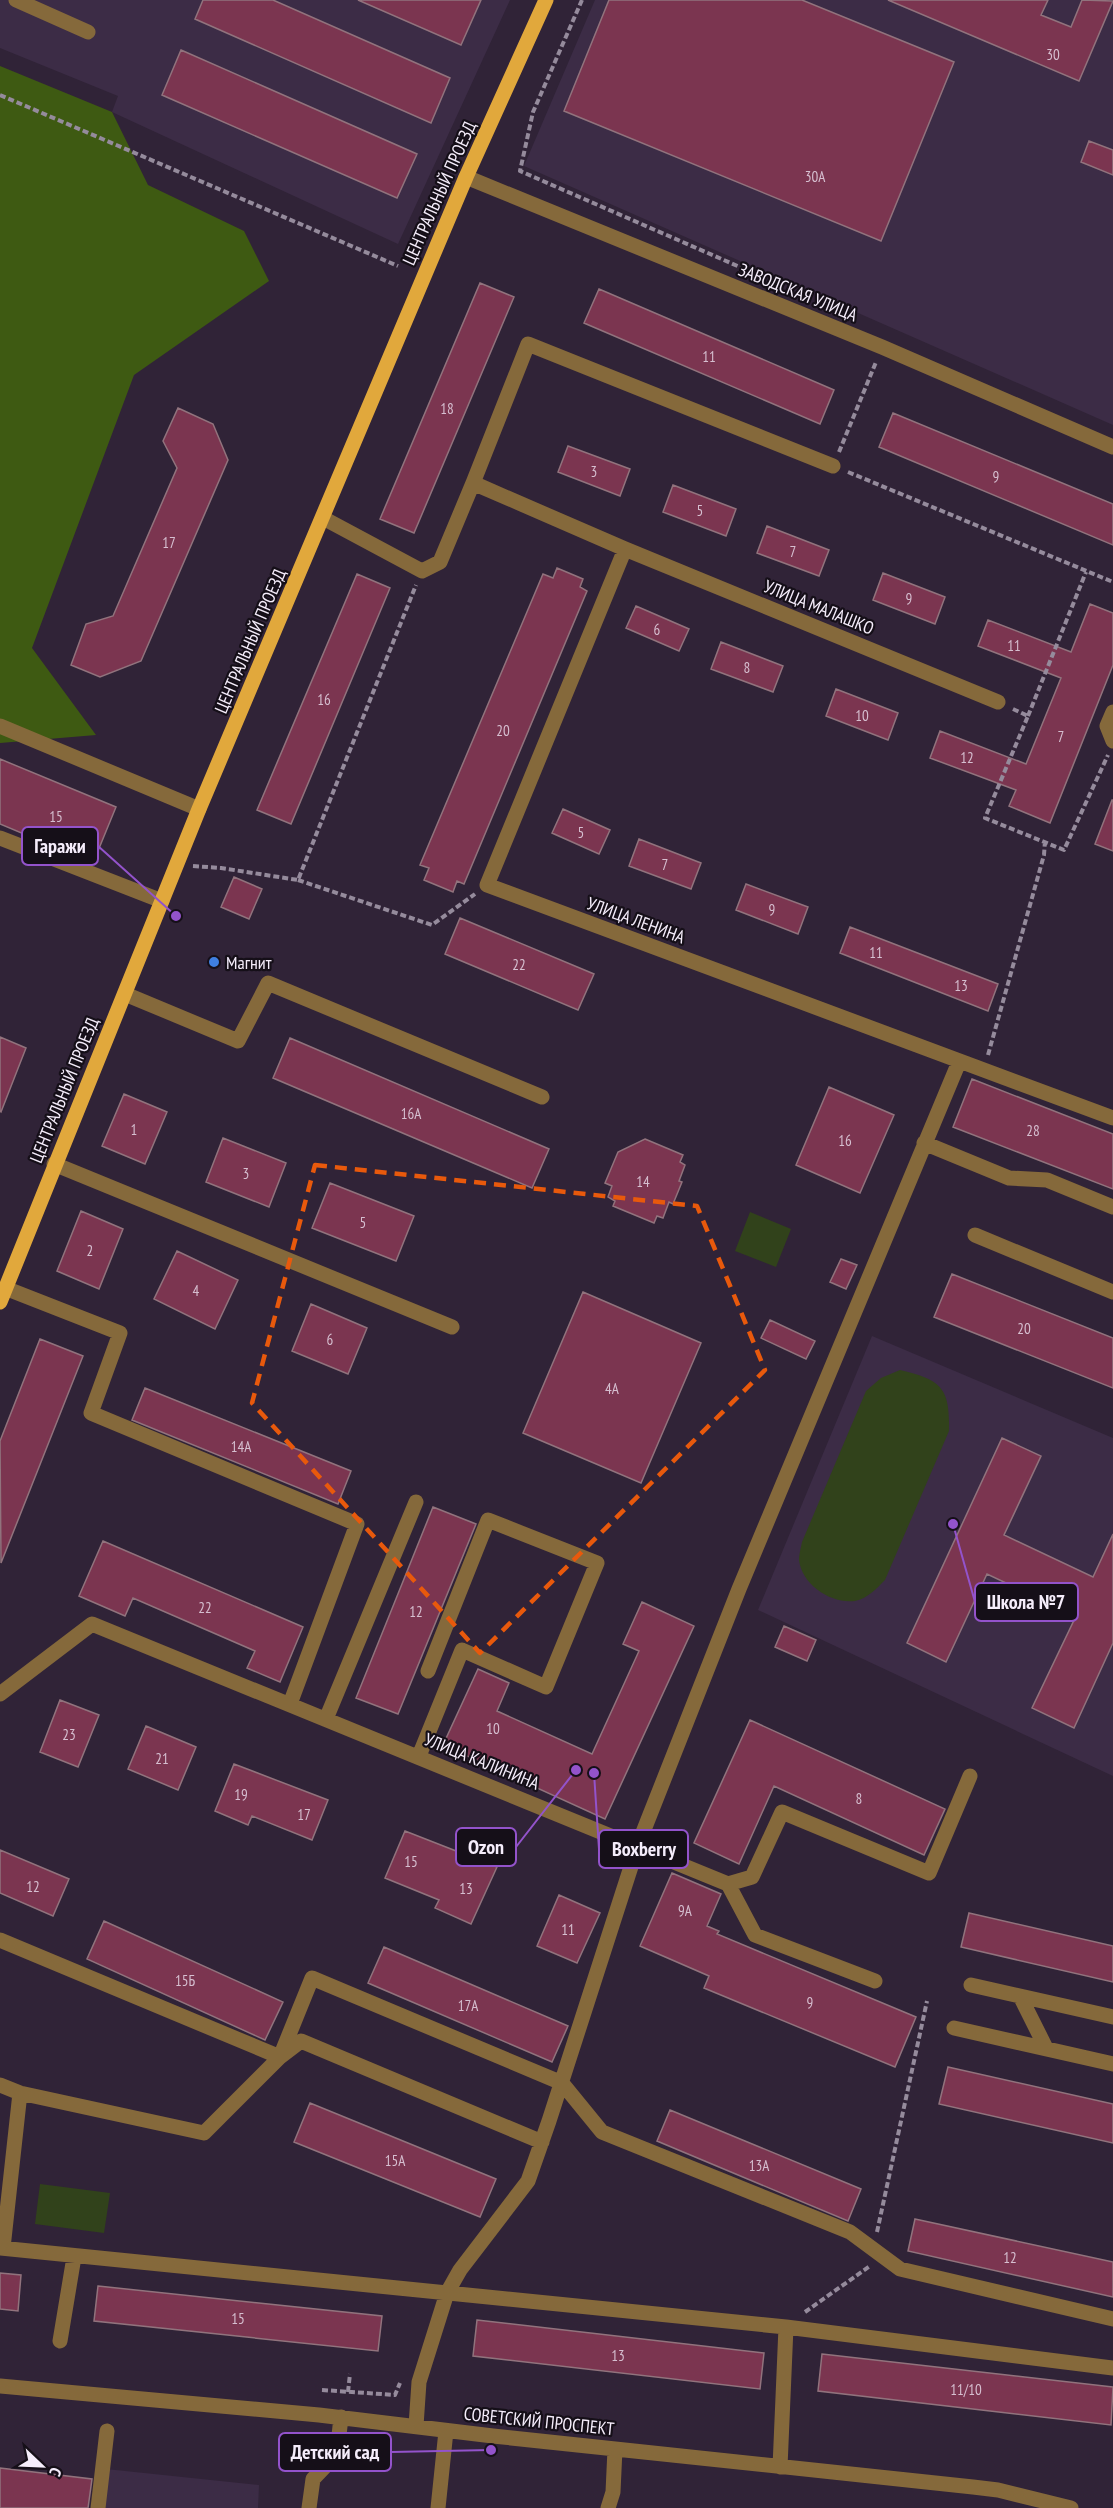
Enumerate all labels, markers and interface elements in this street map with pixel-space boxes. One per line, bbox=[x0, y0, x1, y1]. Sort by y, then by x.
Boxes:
house number: 30 bbox=[1046, 45, 1060, 64]
street label: ЦЕНТРАЛЬНЫЙ ПРОЕЗД bbox=[397, 117, 481, 268]
house number: 30А bbox=[805, 167, 826, 186]
street label: ЗАВОДСКАЯ УЛИЦА bbox=[735, 258, 861, 326]
house number: 11 bbox=[702, 347, 716, 366]
house number: 18 bbox=[440, 399, 454, 418]
house number: 3 bbox=[591, 462, 597, 481]
house number: 9 bbox=[993, 467, 999, 486]
house number: 5 bbox=[697, 501, 703, 520]
house number: 17 bbox=[162, 533, 176, 552]
house number: 7 bbox=[790, 542, 796, 561]
street label: ЦЕНТРАЛЬНЫЙ ПРОЕЗД bbox=[209, 565, 291, 717]
street label: УЛИЦА МАЛАШКО bbox=[761, 574, 878, 640]
house number: 9 bbox=[906, 589, 912, 608]
house number: 6 bbox=[654, 620, 661, 639]
house number: 11 bbox=[1007, 636, 1021, 655]
house number: 8 bbox=[744, 658, 750, 677]
house number: 16 bbox=[317, 690, 331, 709]
house number: 10 bbox=[855, 706, 869, 725]
house number: 20 bbox=[496, 721, 510, 740]
house number: 7 bbox=[1058, 727, 1064, 746]
house number: 12 bbox=[960, 748, 974, 767]
house number: 15 bbox=[49, 807, 63, 826]
house number: 5 bbox=[578, 823, 584, 842]
callout: Гаражи bbox=[22, 827, 98, 865]
text: Гаражи bbox=[34, 833, 86, 859]
house number: 7 bbox=[662, 855, 668, 874]
street label: УЛИЦА ЛЕНИНА bbox=[584, 892, 689, 949]
house number: 9 bbox=[769, 900, 775, 919]
house number: 11 bbox=[869, 943, 883, 962]
place label: Магнит bbox=[226, 951, 272, 974]
marker: Магнит bbox=[207, 955, 221, 969]
house number: 22 bbox=[512, 955, 526, 974]
house number: 13 bbox=[954, 976, 968, 995]
street label: ЦЕНТРАЛЬНЫЙ ПРОЕЗД bbox=[24, 1014, 104, 1166]
house number: 16А bbox=[401, 1104, 422, 1123]
house number: 1 bbox=[131, 1120, 137, 1139]
house number: 28 bbox=[1026, 1121, 1040, 1140]
house number: 16 bbox=[838, 1131, 852, 1150]
house number: 3 bbox=[243, 1164, 249, 1183]
house number: 14 bbox=[636, 1172, 650, 1191]
house number: 5 bbox=[360, 1213, 366, 1232]
house number: 2 bbox=[87, 1241, 93, 1260]
house number: 4 bbox=[193, 1281, 200, 1300]
house number: 20 bbox=[1017, 1319, 1031, 1338]
house number: 6 bbox=[327, 1330, 334, 1349]
house number: 4А bbox=[605, 1379, 620, 1398]
house number: 14А bbox=[231, 1437, 252, 1456]
callout: Школа №7 bbox=[975, 1583, 1078, 1621]
text: Школа №7 bbox=[987, 1589, 1065, 1615]
house number: 22 bbox=[198, 1598, 212, 1617]
house number: 12 bbox=[409, 1602, 423, 1621]
house number: 10 bbox=[486, 1719, 500, 1738]
house number: 23 bbox=[62, 1725, 76, 1744]
street label: УЛИЦА КАЛИНИНА bbox=[421, 1727, 543, 1795]
house number: 21 bbox=[155, 1749, 169, 1768]
house number: 19 bbox=[234, 1785, 248, 1804]
house number: 8 bbox=[856, 1789, 862, 1808]
house number: 17 bbox=[297, 1805, 311, 1824]
callout: Ozon bbox=[456, 1828, 516, 1866]
callout: Boxberry bbox=[599, 1830, 688, 1868]
text: Ozon bbox=[468, 1834, 504, 1860]
text: Boxberry bbox=[612, 1836, 677, 1862]
house number: 15 bbox=[404, 1852, 418, 1871]
house number: 12 bbox=[26, 1877, 40, 1896]
house number: 13 bbox=[459, 1879, 473, 1898]
house number: 9А bbox=[678, 1901, 693, 1920]
house number: 11 bbox=[561, 1920, 575, 1939]
house number: 15Б bbox=[175, 1971, 195, 1990]
house number: 9 bbox=[807, 1993, 813, 2012]
house number: 17А bbox=[458, 1996, 479, 2015]
house number: 15А bbox=[385, 2151, 406, 2170]
house number: 13А bbox=[749, 2156, 770, 2175]
house number: 12 bbox=[1003, 2248, 1017, 2267]
house number: 15 bbox=[231, 2309, 245, 2328]
house number: 13 bbox=[611, 2346, 625, 2365]
house number: 11/10 bbox=[950, 2380, 982, 2399]
street label: СОВЕТСКИЙ ПРОСПЕКТ bbox=[463, 2402, 615, 2440]
callout: Детский сад bbox=[279, 2433, 391, 2471]
north arrow bbox=[12, 2436, 72, 2496]
text: Детский сад bbox=[291, 2439, 380, 2465]
text: С bbox=[45, 2465, 66, 2480]

